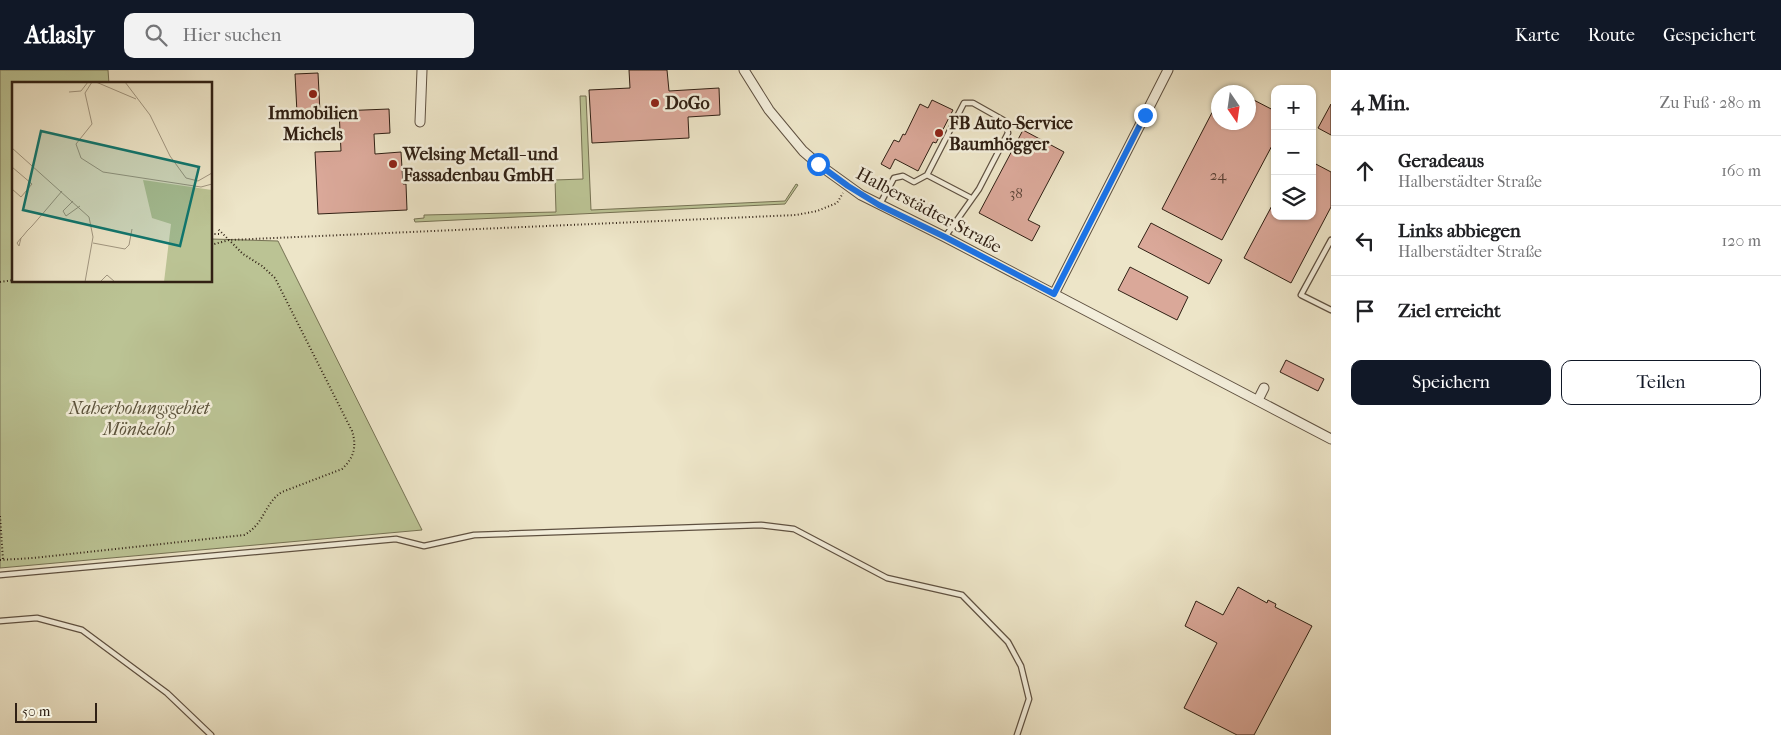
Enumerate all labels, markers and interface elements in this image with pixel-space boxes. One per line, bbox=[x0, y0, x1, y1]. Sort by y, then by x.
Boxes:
search box bbox=[124, 13, 474, 58]
text: Atlasly bbox=[25, 21, 94, 49]
icon: search bbox=[142, 21, 170, 49]
text: Hier suchen bbox=[182, 24, 281, 46]
text: Karte bbox=[1515, 25, 1560, 46]
text: Route bbox=[1588, 25, 1635, 46]
text: Gespeichert bbox=[1663, 25, 1756, 46]
inset map bbox=[12, 82, 212, 282]
north arrow bbox=[1211, 85, 1256, 130]
map controls bbox=[1271, 85, 1316, 220]
button: + bbox=[1271, 85, 1316, 130]
marker: Immobilien Michels bbox=[307, 88, 319, 100]
text: 4 Min. bbox=[1351, 91, 1410, 115]
place label: DoGo bbox=[665, 93, 710, 114]
text: Zu Fuß · 280 m bbox=[1659, 93, 1761, 112]
marker: DoGo bbox=[649, 97, 661, 109]
place label: Immobilien Michels bbox=[268, 103, 359, 145]
route end bbox=[1134, 104, 1157, 127]
place label: FB Auto-Service Baumhögger bbox=[948, 113, 1073, 155]
marker: FB Auto-Service Baumhögger bbox=[933, 127, 945, 139]
button: − bbox=[1271, 130, 1316, 175]
place label: Welsing Metall- und Fassadenbau GmbH bbox=[402, 144, 559, 186]
text: Geradeaus bbox=[1398, 150, 1484, 172]
route start bbox=[807, 153, 830, 176]
icon: ahead bbox=[1351, 157, 1379, 185]
marker: Welsing Metall- und Fassadenbau GmbH bbox=[387, 158, 399, 170]
text: 160 m bbox=[1721, 161, 1761, 180]
street label: Halberstädter Straße bbox=[852, 163, 1005, 258]
house number: 24 bbox=[1210, 166, 1227, 184]
text: Halberstädter Straße bbox=[1398, 172, 1542, 191]
button: layers bbox=[1271, 175, 1316, 220]
house number: 38 bbox=[1009, 184, 1023, 202]
text: Links abbiegen bbox=[1398, 220, 1521, 242]
icon: left bbox=[1351, 227, 1379, 255]
text: 120 m bbox=[1722, 231, 1761, 250]
text: Halberstädter Straße bbox=[1398, 242, 1542, 261]
icon: arrive bbox=[1351, 297, 1379, 325]
text: Ziel erreicht bbox=[1398, 300, 1501, 322]
button: Speichern bbox=[1351, 360, 1551, 405]
button: Teilen bbox=[1561, 360, 1761, 405]
park label: Naherholungsgebiet Mönkeloh bbox=[68, 398, 211, 440]
scale bar bbox=[15, 700, 98, 723]
text: 50 m bbox=[22, 703, 50, 720]

